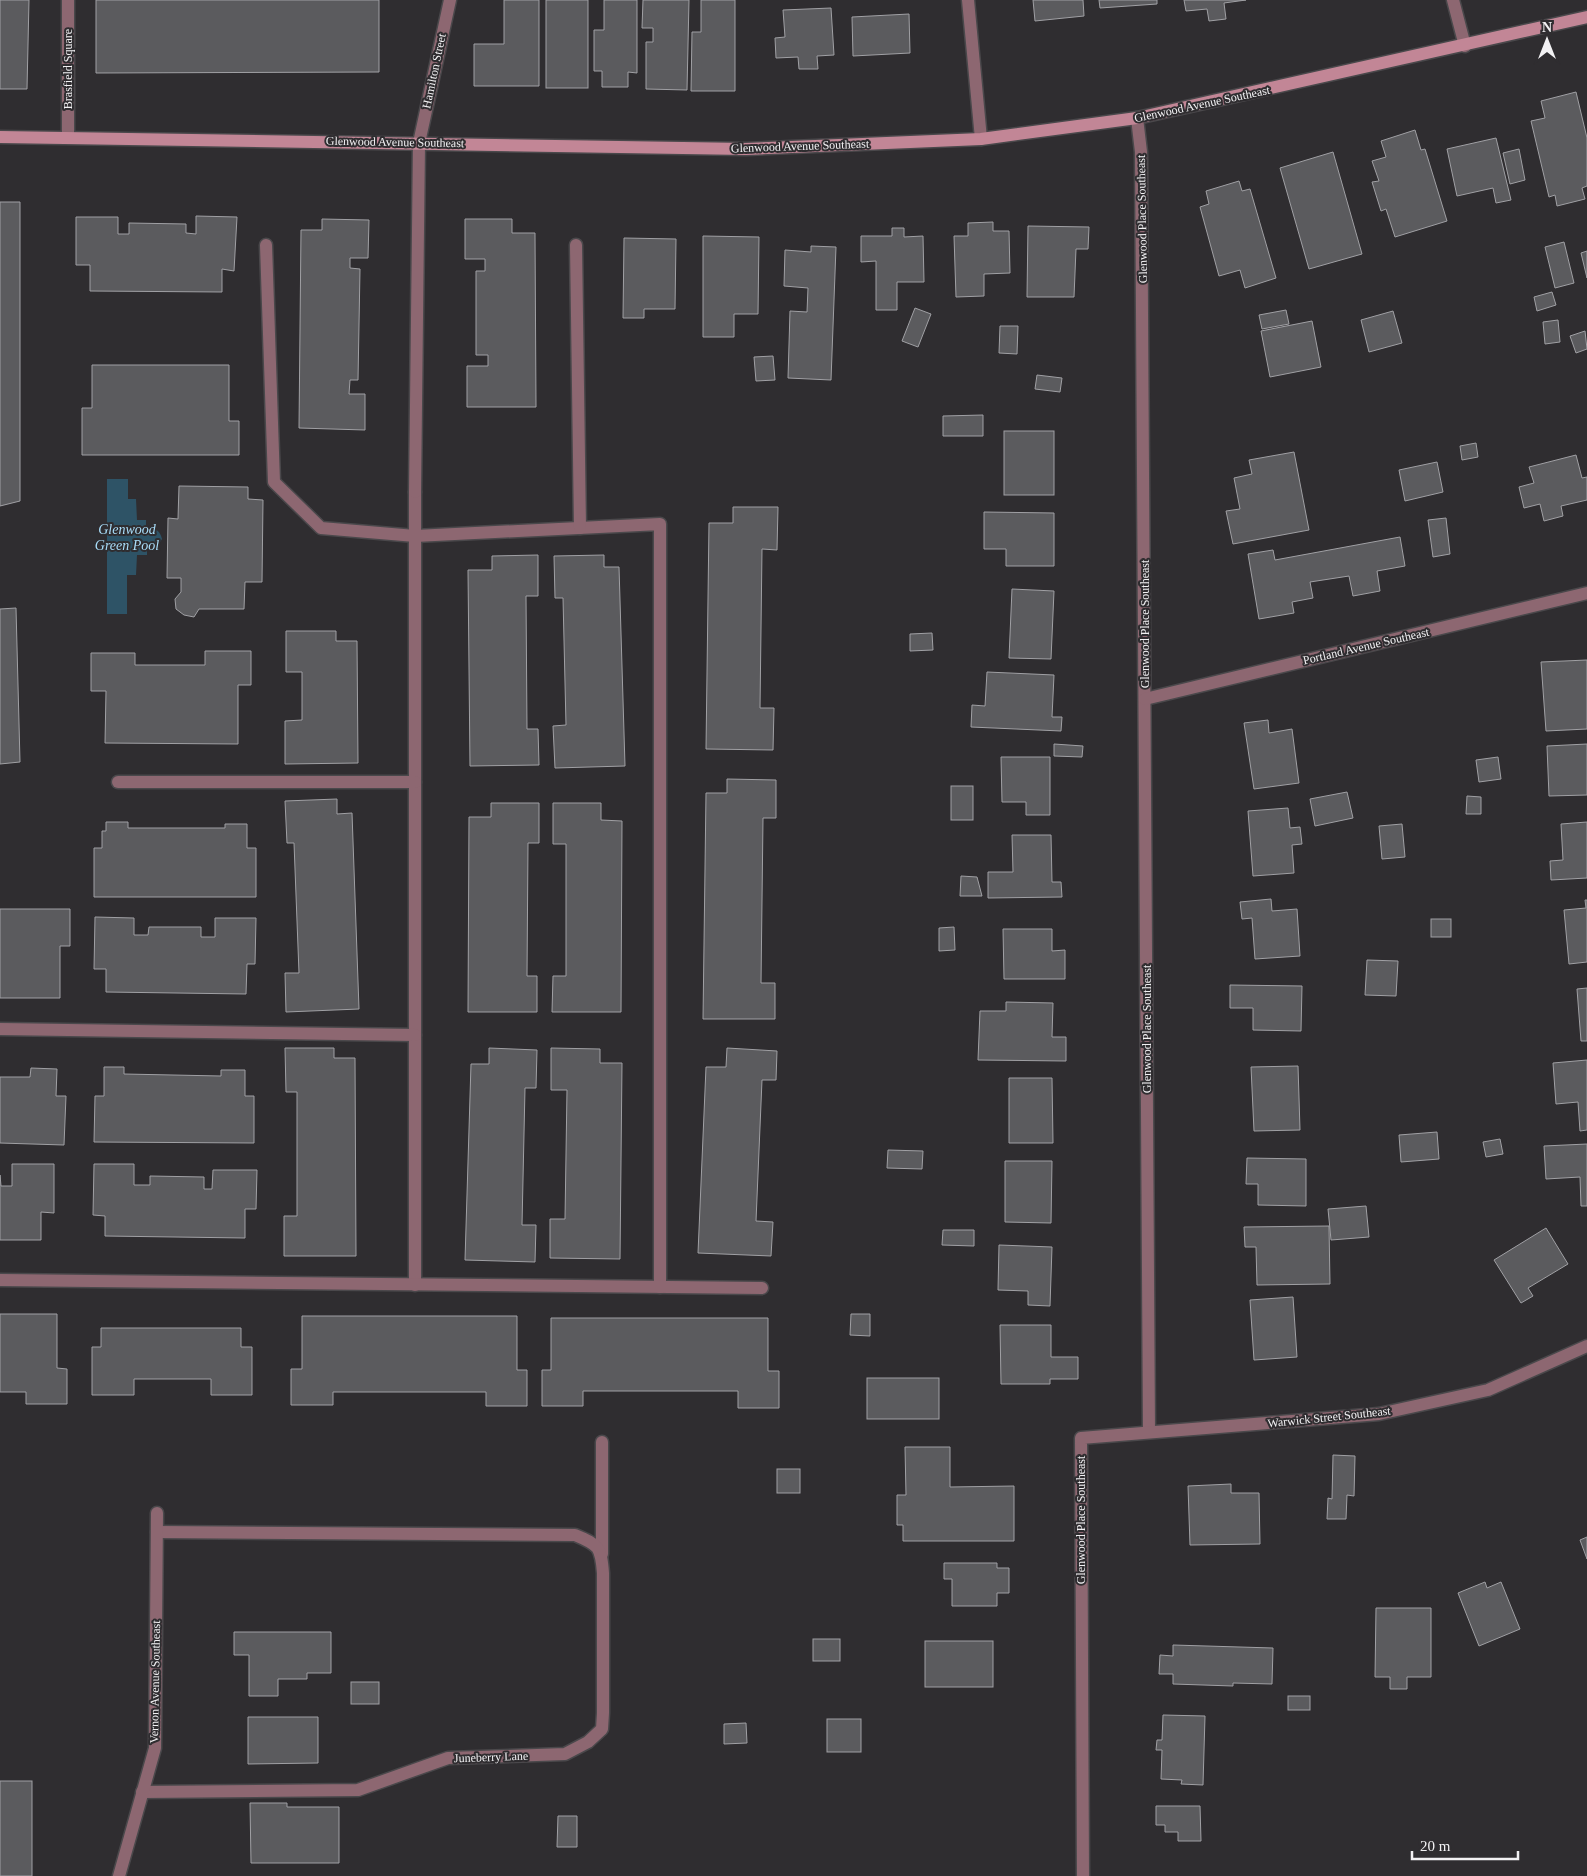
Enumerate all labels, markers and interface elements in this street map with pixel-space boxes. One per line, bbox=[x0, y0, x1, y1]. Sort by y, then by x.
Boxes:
north arrow bbox=[1522, 15, 1572, 65]
text: N bbox=[1542, 20, 1552, 35]
street label: Brasfield Square bbox=[61, 29, 75, 109]
street label: Hamilton Street bbox=[419, 32, 449, 110]
street label: Glenwood Avenue Southeast bbox=[1133, 83, 1272, 125]
street label: Glenwood Avenue Southeast bbox=[326, 134, 465, 150]
street label: Glenwood Avenue Southeast bbox=[731, 137, 870, 155]
street label: Glenwood Place Southeast bbox=[1134, 154, 1150, 283]
water label: Glenwood Green Pool bbox=[95, 522, 159, 553]
street label: Glenwood Place Southeast bbox=[1138, 559, 1152, 688]
street label: Portland Avenue Southeast bbox=[1302, 625, 1431, 667]
street label: Glenwood Place Southeast bbox=[1140, 964, 1154, 1093]
street label: Warwick Street Southeast bbox=[1267, 1404, 1392, 1430]
street label: Glenwood Place Southeast bbox=[1074, 1455, 1088, 1584]
street label: Vernon Avenue Southeast bbox=[147, 1620, 163, 1744]
street label: Juneberry Lane bbox=[454, 1749, 528, 1765]
scale bar bbox=[1412, 1828, 1518, 1860]
text: 20 m bbox=[1420, 1838, 1451, 1854]

